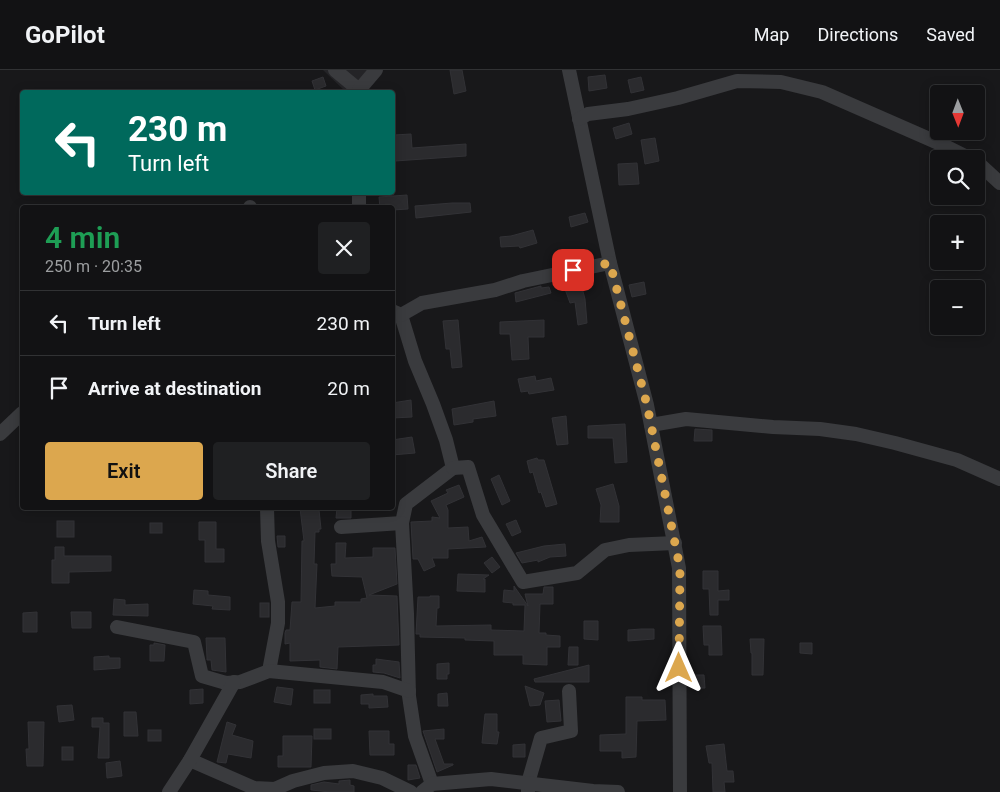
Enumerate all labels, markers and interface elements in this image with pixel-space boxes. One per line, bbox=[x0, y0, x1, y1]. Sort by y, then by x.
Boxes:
text: GoPilot bbox=[25, 21, 105, 49]
text: Map bbox=[754, 24, 789, 45]
text: Directions bbox=[817, 24, 898, 45]
text: Saved bbox=[926, 24, 975, 45]
north arrow bbox=[930, 85, 985, 140]
map controls bbox=[930, 85, 985, 335]
text: 230 m bbox=[128, 109, 227, 150]
icon: left bbox=[45, 110, 110, 175]
button: search bbox=[930, 150, 985, 205]
text: Turn left bbox=[128, 151, 209, 176]
button: + bbox=[930, 215, 985, 270]
text: 4 min bbox=[45, 220, 120, 255]
button: close bbox=[318, 222, 370, 274]
pin bbox=[552, 249, 594, 291]
icon: arrive bbox=[559, 256, 587, 284]
text: 250 m · 20:35 bbox=[45, 257, 142, 276]
button: − bbox=[930, 280, 985, 335]
icon: left bbox=[45, 309, 73, 337]
text: Turn left bbox=[88, 312, 161, 335]
text: 230 m bbox=[317, 312, 370, 335]
icon: arrive bbox=[45, 374, 73, 402]
text: Arrive at destination bbox=[88, 377, 261, 400]
text: 20 m bbox=[327, 377, 370, 400]
button: Exit bbox=[45, 442, 203, 500]
button: Share bbox=[213, 442, 370, 500]
position arrow bbox=[652, 641, 704, 693]

